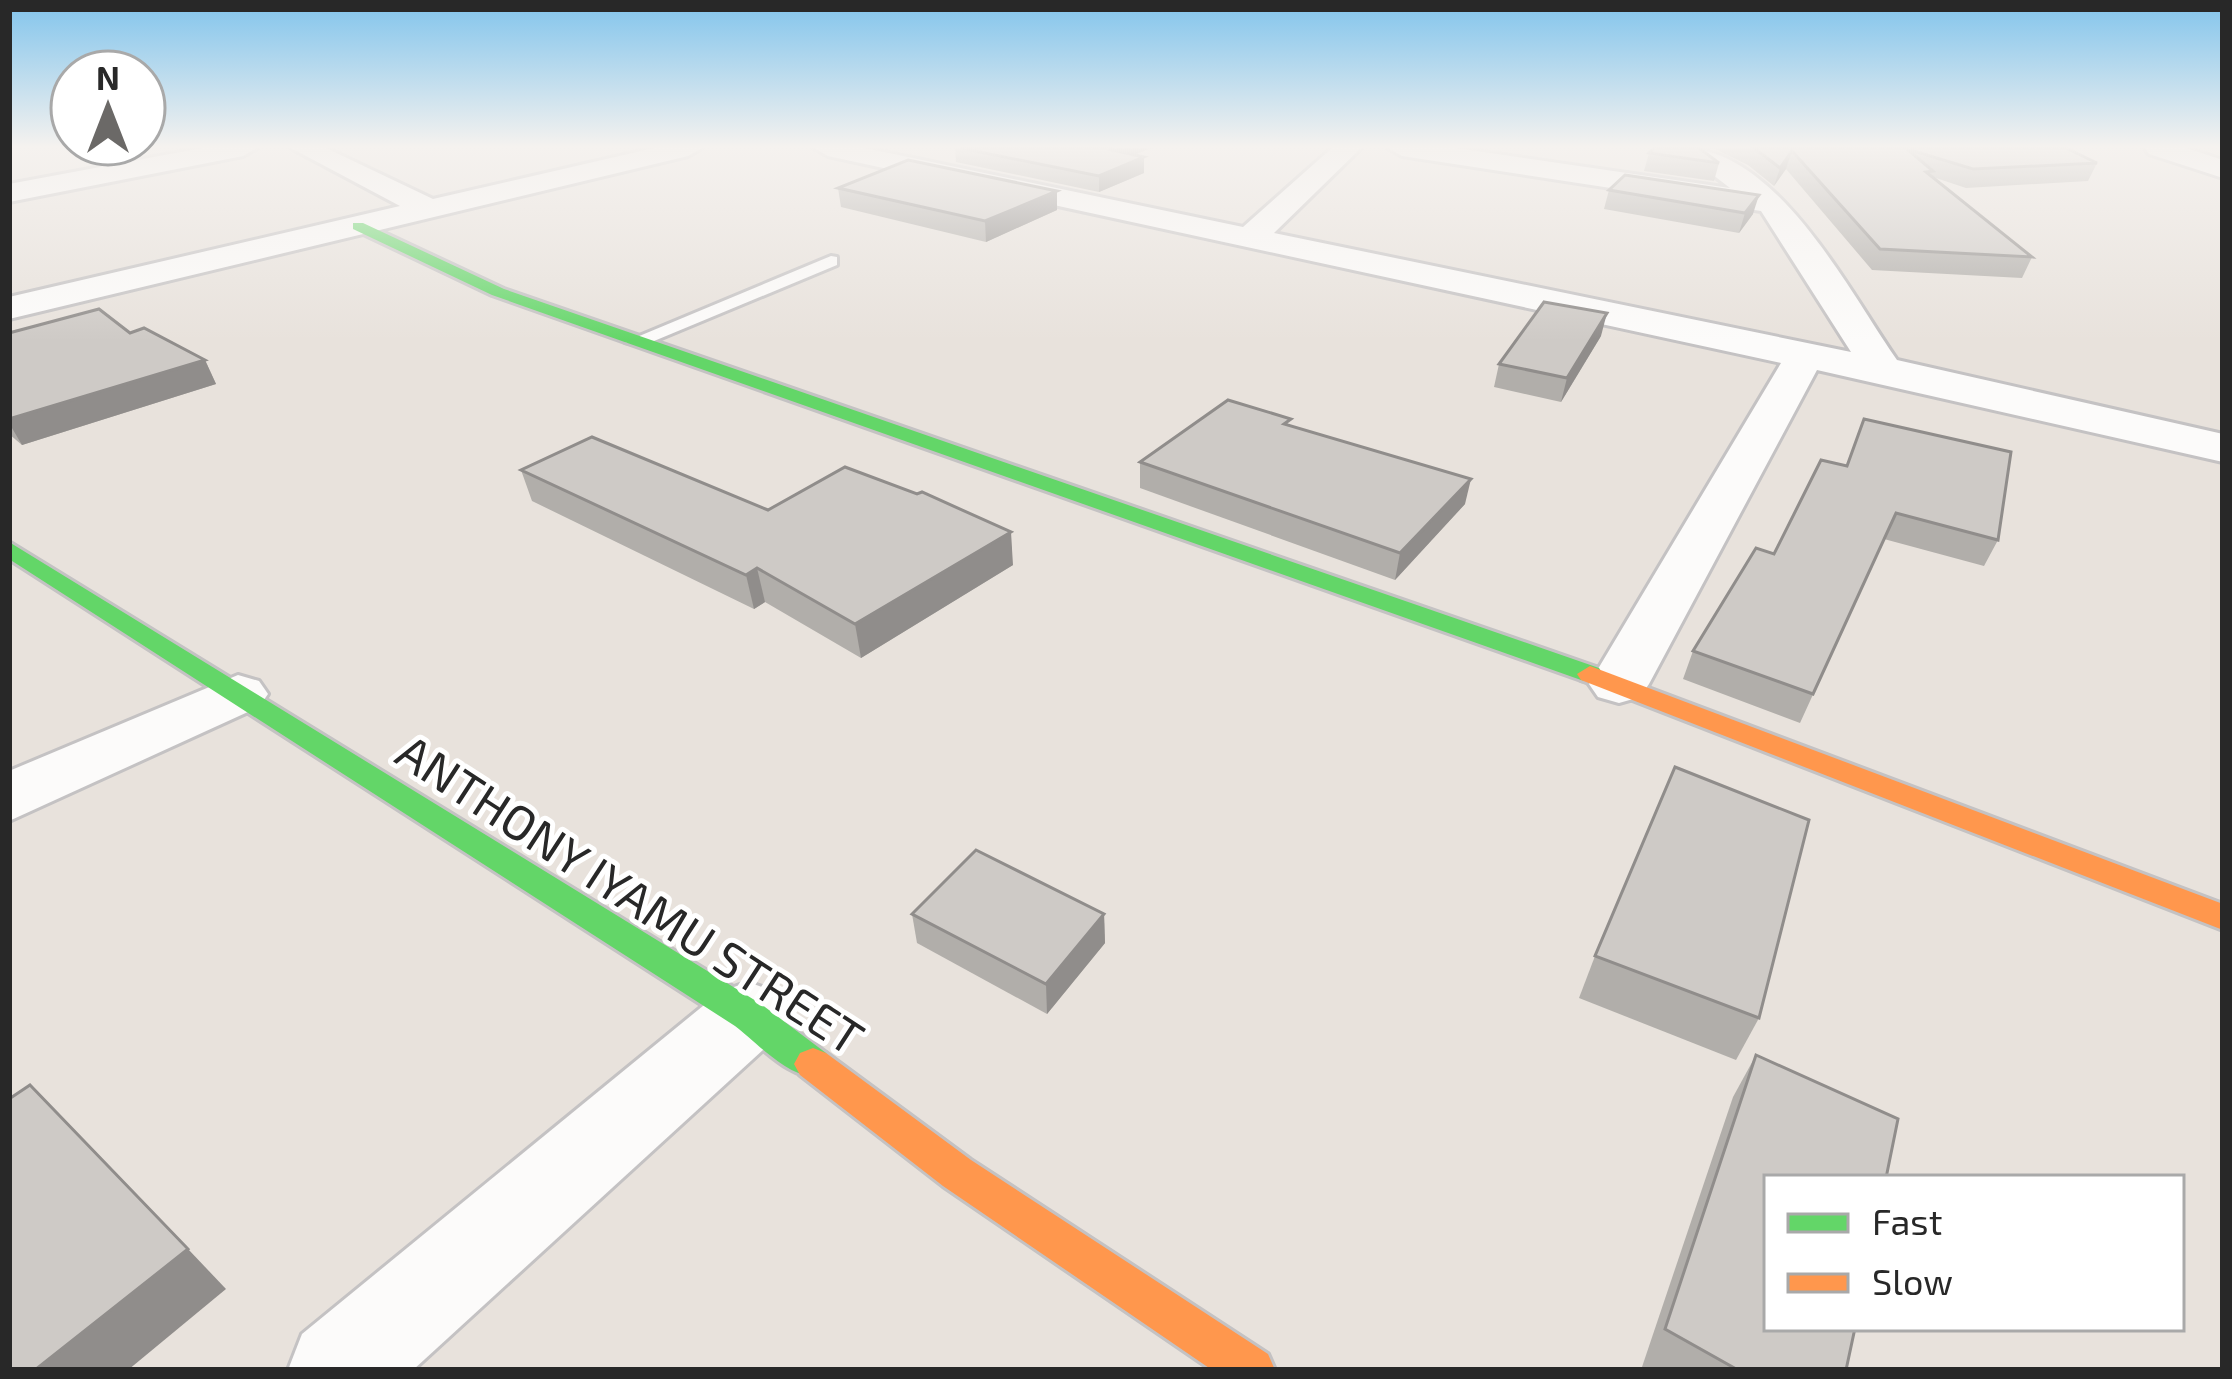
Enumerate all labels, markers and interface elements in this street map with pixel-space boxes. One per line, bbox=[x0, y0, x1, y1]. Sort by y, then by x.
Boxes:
north arrow bbox=[48, 48, 168, 168]
text: N bbox=[96, 57, 120, 97]
street label: ANTHONY IYAMU STREET bbox=[387, 721, 875, 1066]
legend bbox=[1764, 1175, 2184, 1331]
text: Fast bbox=[1872, 1199, 1942, 1242]
text: Slow bbox=[1872, 1259, 1953, 1302]

